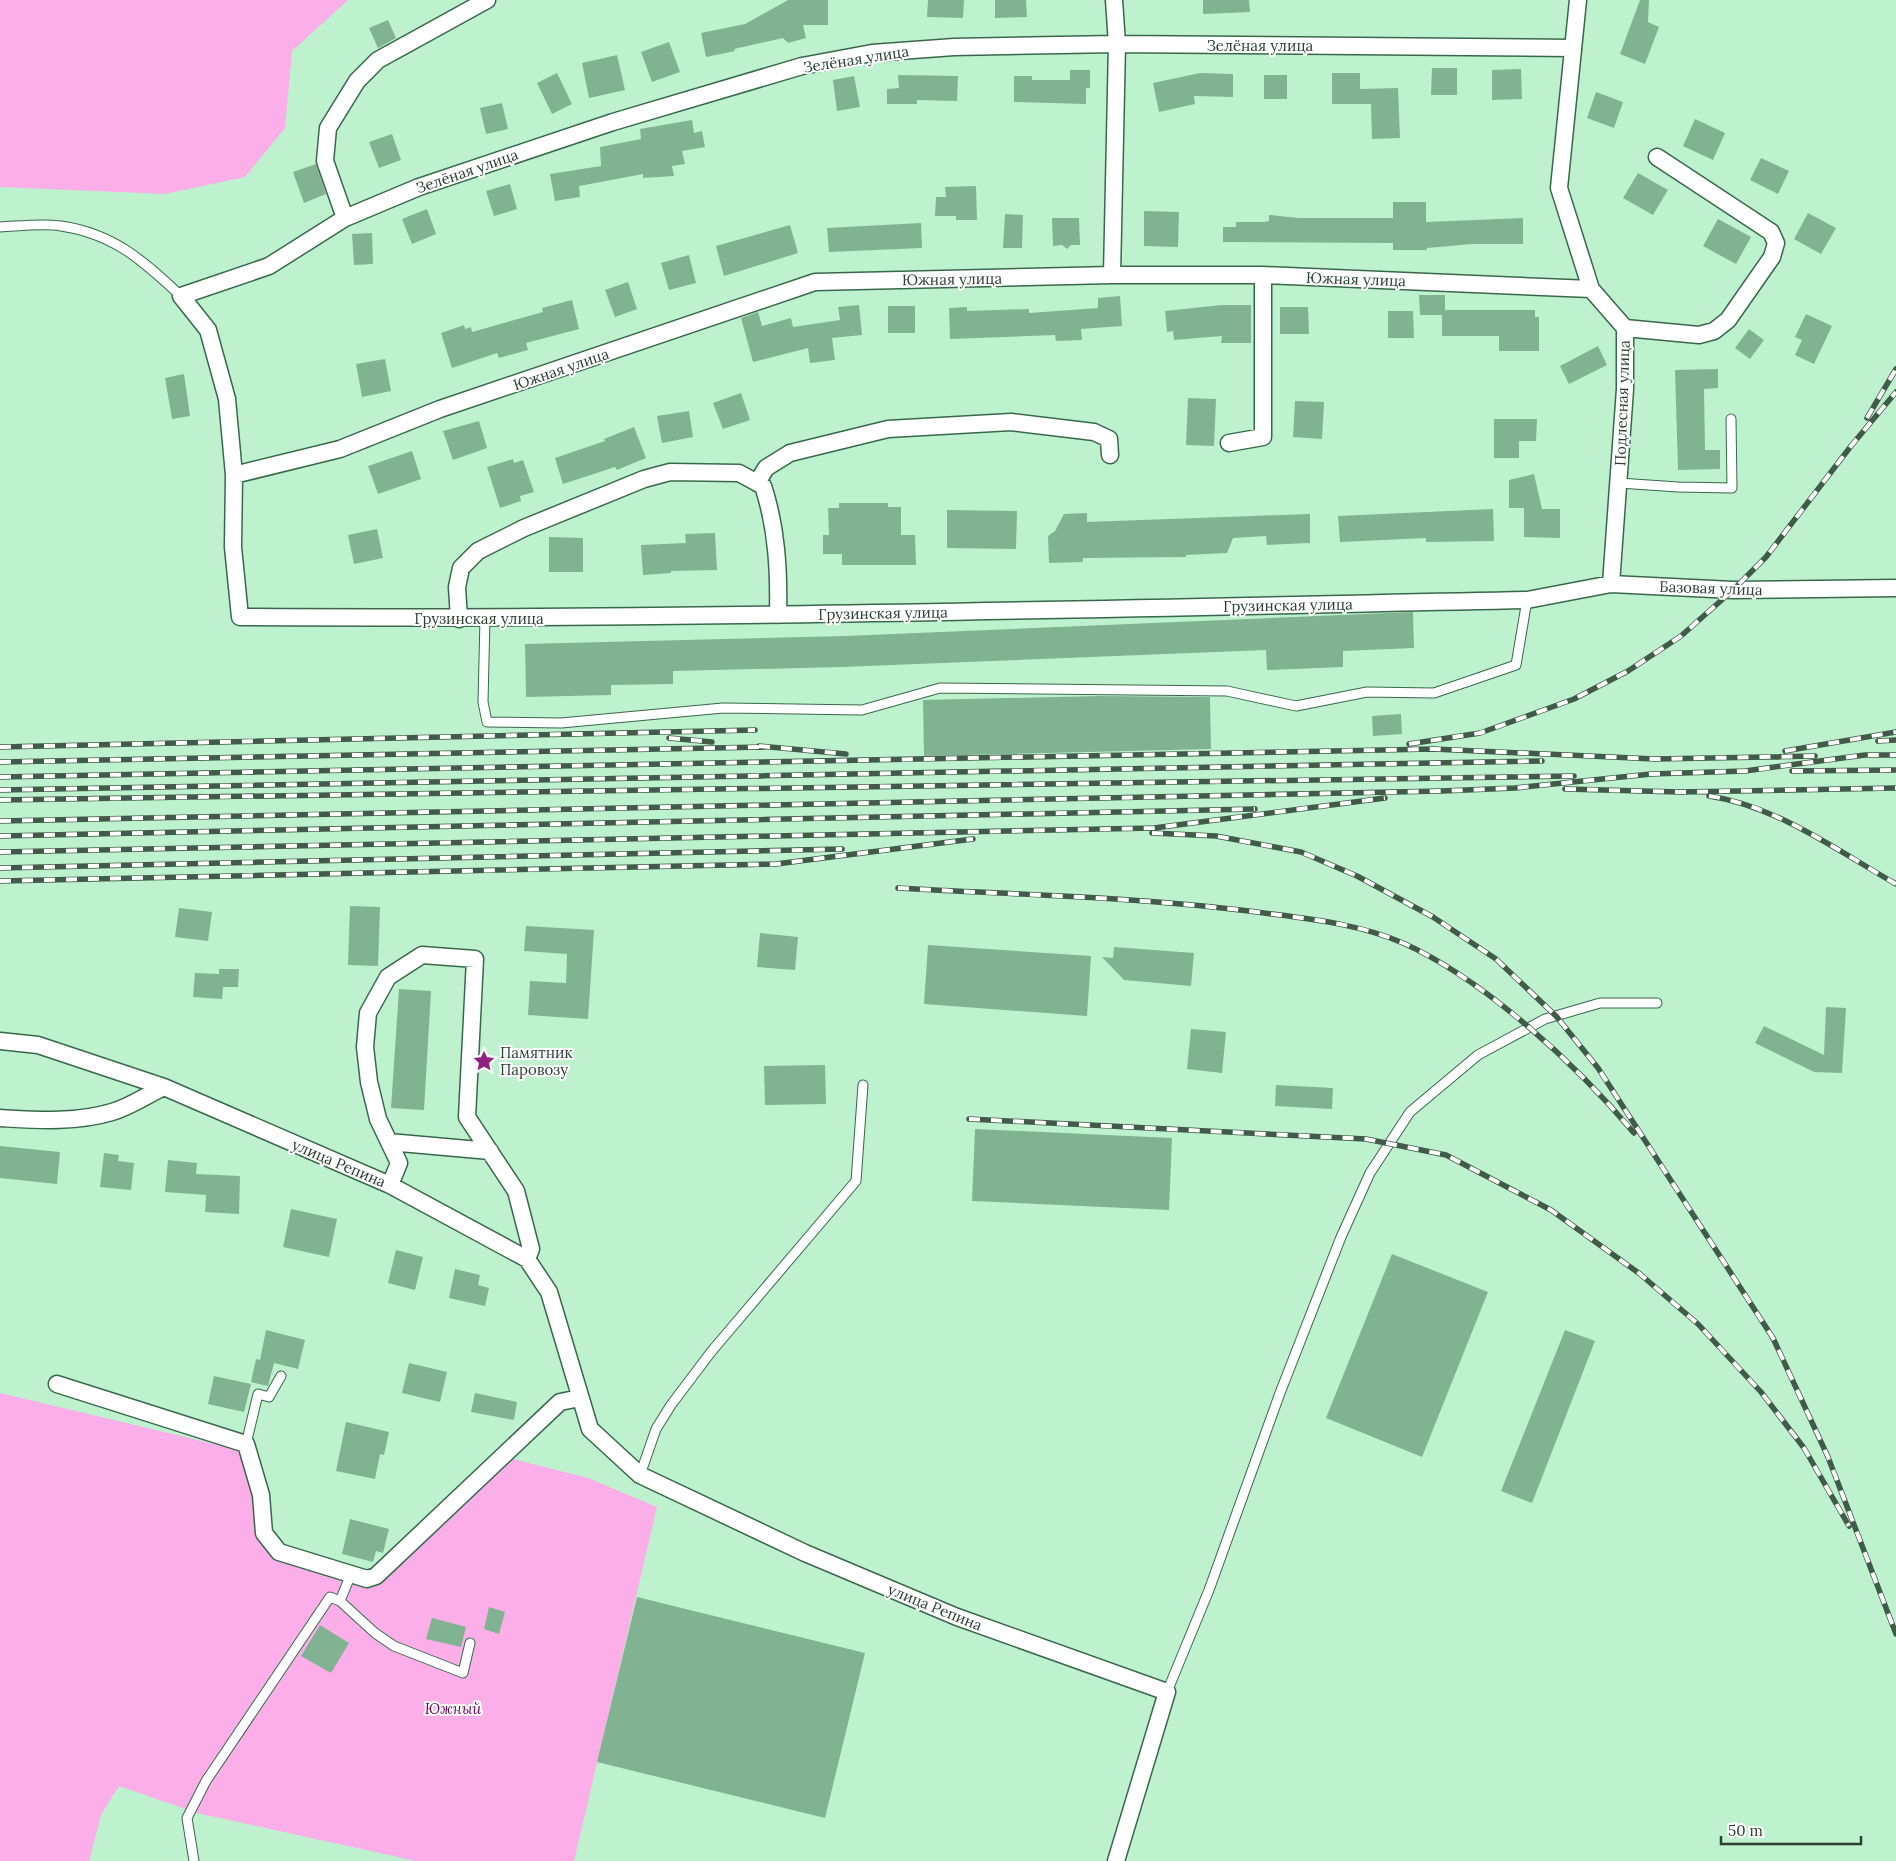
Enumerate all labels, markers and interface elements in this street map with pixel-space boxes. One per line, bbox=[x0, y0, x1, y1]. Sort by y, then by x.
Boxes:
street label: Зелёная улица bbox=[1207, 36, 1314, 55]
street label: Зелёная улица bbox=[802, 41, 910, 77]
street label: Зелёная улица bbox=[413, 145, 521, 197]
street label: Южная улица bbox=[1306, 268, 1407, 290]
street label: Южная улица bbox=[902, 269, 1002, 289]
street label: Подлесная улица bbox=[1610, 339, 1634, 466]
street label: Южная улица bbox=[511, 344, 612, 394]
street label: Базовая улица bbox=[1659, 577, 1763, 599]
street label: Грузинская улица bbox=[1223, 594, 1353, 616]
street label: Грузинская улица bbox=[818, 602, 948, 624]
street label: Грузинская улица bbox=[414, 609, 544, 628]
place label: Памятник Паровозу bbox=[500, 1043, 572, 1079]
place icon: Памятник Паровозу bbox=[471, 1048, 497, 1074]
street label: улица Репина bbox=[289, 1135, 389, 1191]
street label: улица Репина bbox=[885, 1579, 985, 1635]
park label: Южный bbox=[425, 1699, 481, 1718]
scale bar bbox=[1721, 1814, 1861, 1846]
text: 50 m bbox=[1728, 1821, 1763, 1840]

